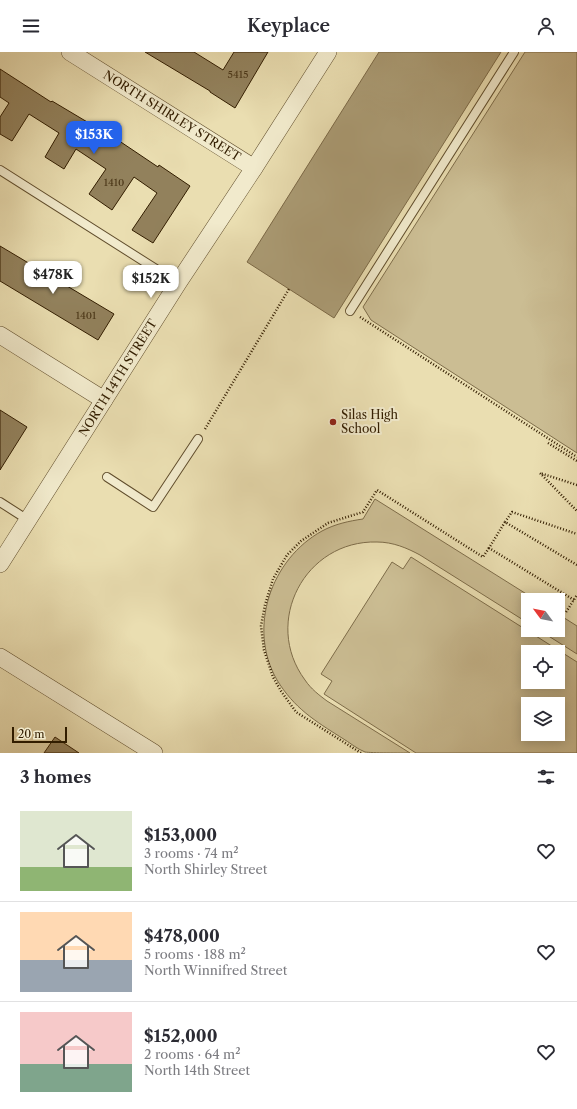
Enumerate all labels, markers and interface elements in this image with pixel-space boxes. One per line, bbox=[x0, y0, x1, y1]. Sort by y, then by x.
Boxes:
icon: menu bbox=[20, 15, 42, 37]
text: Keyplace bbox=[247, 15, 330, 37]
icon: person bbox=[535, 15, 557, 37]
street label: NORTH SHIRLEY STREET bbox=[101, 67, 244, 164]
house number: 5415 bbox=[228, 68, 248, 81]
pin: $153K bbox=[66, 121, 122, 155]
text: $153K bbox=[75, 126, 113, 142]
house number: 1410 bbox=[104, 176, 124, 189]
pin: $478K bbox=[25, 261, 81, 295]
pin: $152K bbox=[123, 265, 179, 299]
text: $478K bbox=[33, 266, 73, 282]
text: $152K bbox=[132, 270, 170, 286]
house number: 1401 bbox=[76, 309, 97, 322]
street label: NORTH 14TH STREET bbox=[75, 316, 160, 439]
place label: Silas High School bbox=[341, 407, 398, 436]
marker: Silas High School bbox=[328, 417, 338, 427]
north arrow bbox=[521, 593, 565, 637]
map controls bbox=[521, 593, 565, 741]
button: locate bbox=[521, 645, 565, 689]
button: layers bbox=[521, 697, 565, 741]
scale bar bbox=[12, 725, 67, 744]
text: 20 m bbox=[18, 727, 44, 741]
icon: filters bbox=[535, 766, 557, 788]
text: 3 homes bbox=[20, 767, 91, 787]
text: $153,000 bbox=[144, 825, 217, 845]
icon: home bbox=[52, 827, 100, 875]
icon: heart bbox=[535, 840, 557, 862]
text: 3 rooms · 74 m² bbox=[144, 845, 239, 861]
text: North Shirley Street bbox=[144, 861, 267, 877]
text: $478,000 bbox=[144, 926, 220, 946]
icon: home bbox=[52, 928, 100, 976]
icon: heart bbox=[535, 941, 557, 963]
text: 5 rooms · 188 m² bbox=[144, 946, 246, 962]
text: North Winnifred Street bbox=[144, 962, 287, 978]
text: $152,000 bbox=[144, 1026, 218, 1046]
icon: home bbox=[52, 1028, 100, 1076]
icon: heart bbox=[535, 1041, 557, 1063]
text: 2 rooms · 64 m² bbox=[144, 1046, 241, 1062]
text: North 14th Street bbox=[144, 1062, 250, 1078]

